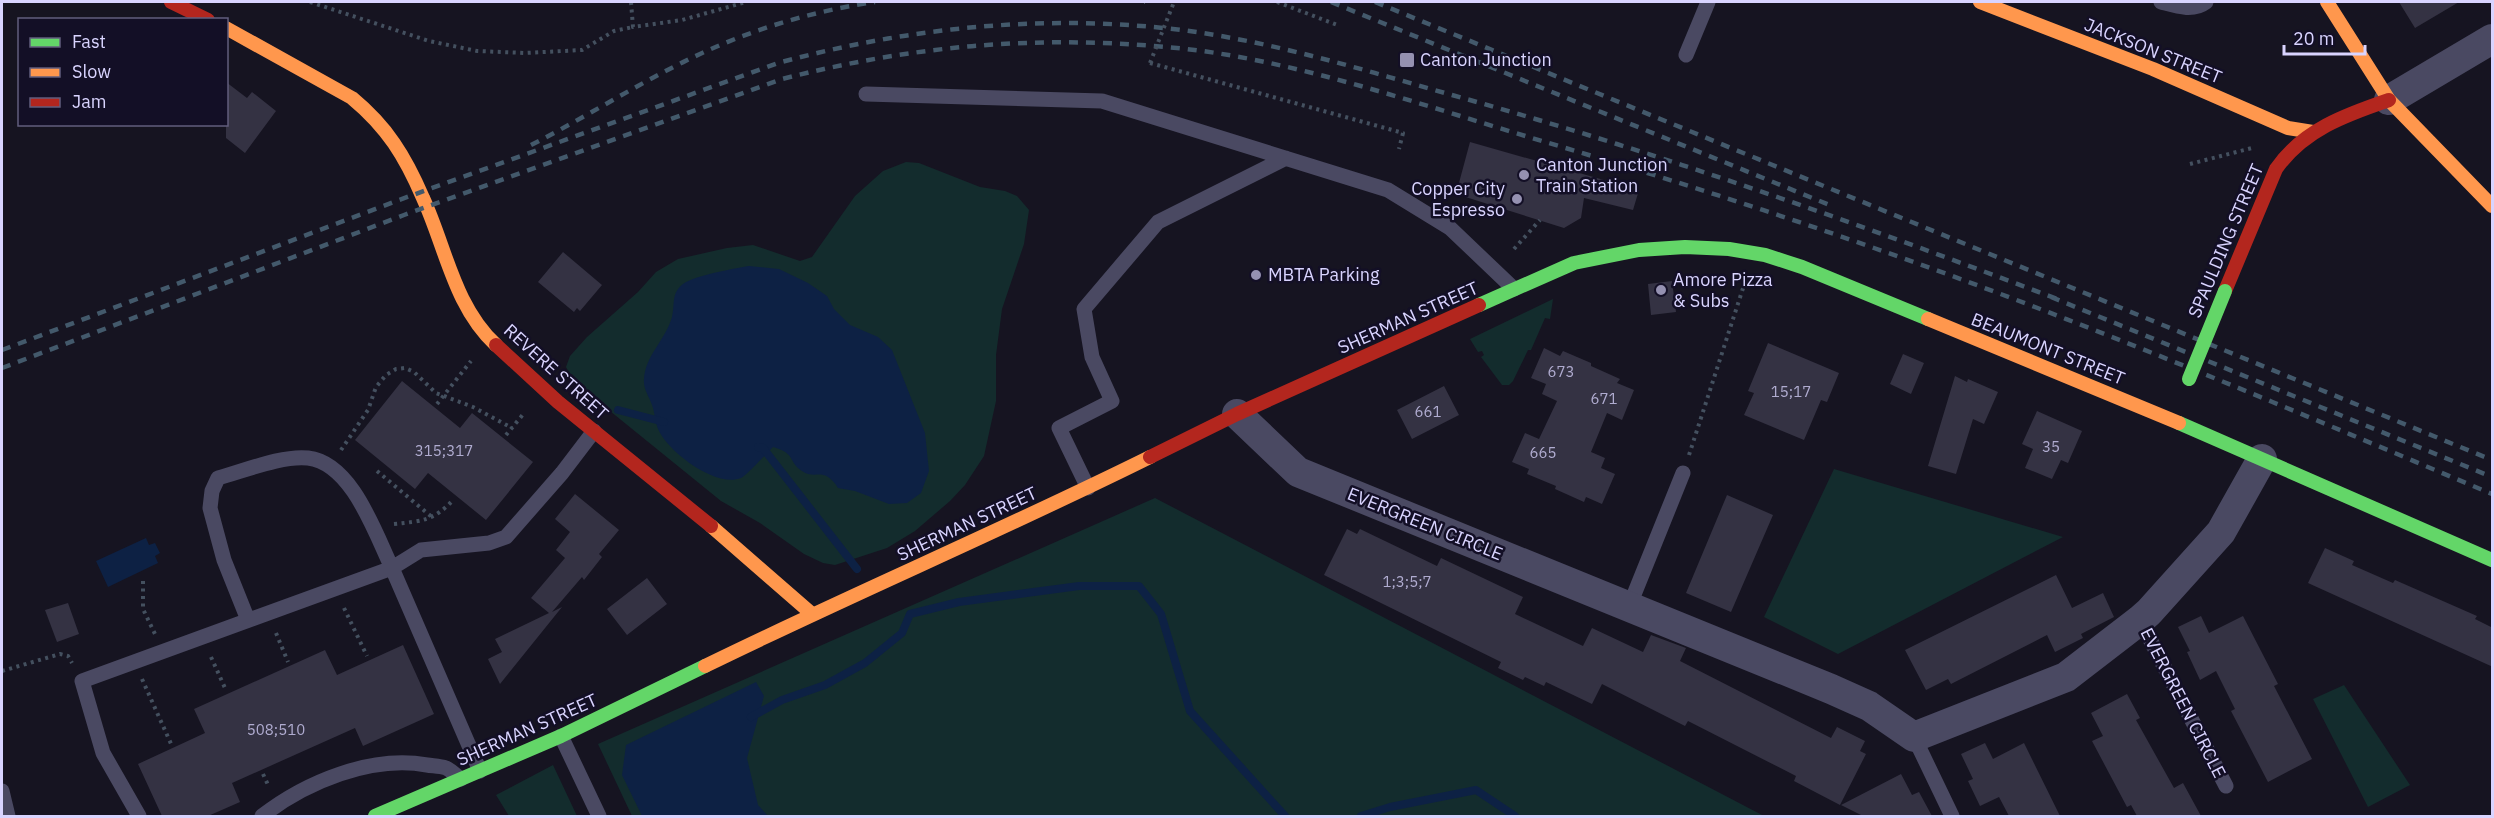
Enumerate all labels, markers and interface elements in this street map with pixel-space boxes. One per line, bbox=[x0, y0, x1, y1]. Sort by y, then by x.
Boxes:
street label: JACKSON STREET bbox=[2081, 12, 2225, 89]
legend bbox=[18, 18, 228, 126]
scale bar bbox=[2284, 18, 2365, 56]
text: 20 m bbox=[2293, 27, 2335, 50]
text: Fast bbox=[72, 30, 106, 53]
place label: Canton Junction bbox=[1420, 48, 1552, 71]
marker: Canton Junction bbox=[1398, 51, 1416, 69]
text: Slow bbox=[72, 60, 111, 83]
text: Jam bbox=[72, 90, 107, 113]
place label: Canton Junction Train Station bbox=[1536, 153, 1668, 197]
street label: SPAULDING STREET bbox=[2183, 160, 2268, 321]
marker: Canton Junction Train Station bbox=[1517, 168, 1531, 182]
place label: Copper City Espresso bbox=[1411, 177, 1505, 221]
marker: Copper City Espresso bbox=[1510, 192, 1524, 206]
place label: MBTA Parking bbox=[1268, 263, 1380, 286]
marker: MBTA Parking bbox=[1249, 268, 1263, 282]
place label: Amore Pizza & Subs bbox=[1673, 268, 1773, 312]
street label: SHERMAN STREET bbox=[1334, 276, 1482, 359]
marker: Amore Pizza & Subs bbox=[1654, 283, 1668, 297]
street label: BEAUMONT STREET bbox=[1968, 307, 2128, 390]
street label: REVERE STREET bbox=[499, 319, 613, 425]
house number: 673 bbox=[1547, 362, 1575, 381]
house number: 15;17 bbox=[1771, 382, 1811, 401]
house number: 671 bbox=[1590, 389, 1618, 408]
house number: 661 bbox=[1414, 402, 1442, 421]
house number: 35 bbox=[2042, 437, 2060, 456]
house number: 315;317 bbox=[415, 441, 473, 460]
house number: 665 bbox=[1529, 443, 1557, 462]
street label: SHERMAN STREET bbox=[893, 481, 1040, 566]
street label: EVERGREEN CIRCLE bbox=[1344, 482, 1506, 565]
house number: 1;3;5;7 bbox=[1382, 572, 1432, 591]
street label: EVERGREEN CIRCLE bbox=[2136, 624, 2231, 782]
street label: SHERMAN STREET bbox=[453, 688, 601, 771]
house number: 508;510 bbox=[247, 720, 305, 739]

